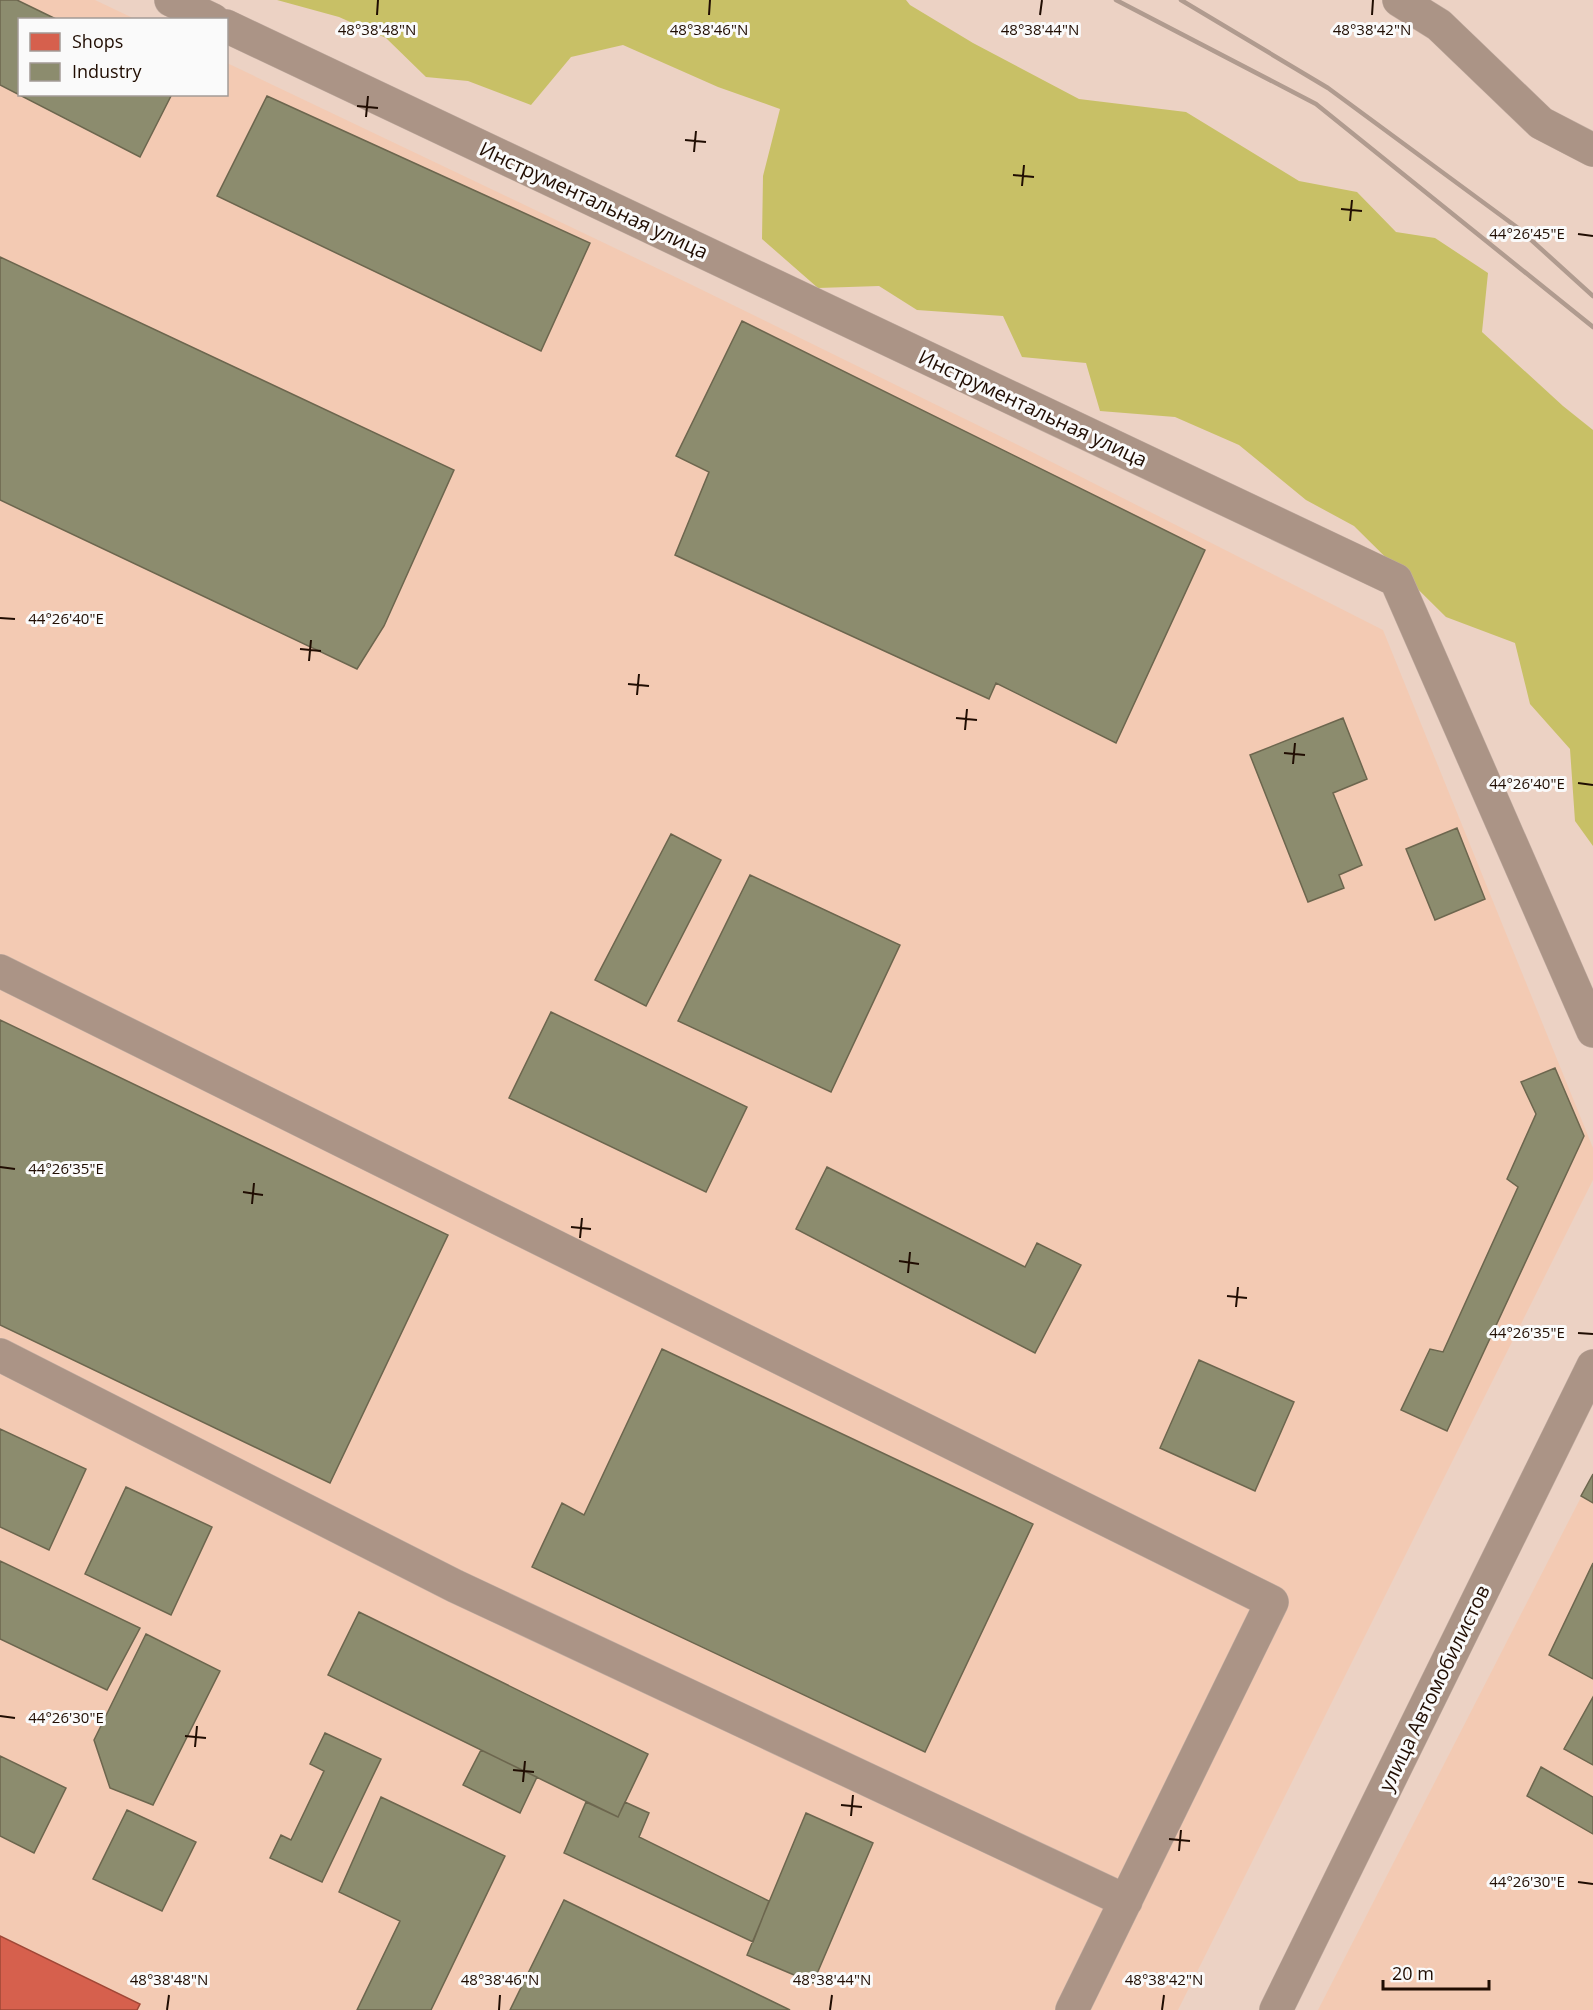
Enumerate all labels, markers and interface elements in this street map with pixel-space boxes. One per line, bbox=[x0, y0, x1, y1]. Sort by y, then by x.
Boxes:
legend bbox=[18, 18, 228, 96]
text: 48°38'48"N bbox=[338, 19, 416, 39]
text: 48°38'46"N bbox=[670, 19, 748, 39]
text: 48°38'44"N bbox=[1001, 19, 1079, 39]
text: 48°38'42"N bbox=[1333, 19, 1411, 39]
text: Shops bbox=[72, 29, 123, 53]
text: Industry bbox=[72, 59, 142, 83]
street label: Инструментальная улица bbox=[475, 135, 713, 265]
text: 44°26'45"E bbox=[1489, 223, 1565, 243]
street label: Инструментальная улица bbox=[914, 343, 1152, 473]
text: 44°26'40"E bbox=[28, 608, 104, 628]
text: 44°26'40"E bbox=[1489, 773, 1565, 793]
text: 44°26'35"E bbox=[28, 1158, 104, 1178]
text: 44°26'35"E bbox=[1489, 1322, 1565, 1342]
street label: улица Автомобилистов bbox=[1372, 1580, 1496, 1796]
text: 44°26'30"E bbox=[28, 1707, 104, 1727]
text: 44°26'30"E bbox=[1489, 1871, 1565, 1891]
scale bar bbox=[1383, 1953, 1490, 1991]
text: 20 m bbox=[1392, 1961, 1434, 1985]
text: 48°38'48"N bbox=[130, 1969, 208, 1989]
text: 48°38'46"N bbox=[461, 1969, 539, 1989]
text: 48°38'44"N bbox=[793, 1969, 871, 1989]
text: 48°38'42"N bbox=[1125, 1969, 1203, 1989]

